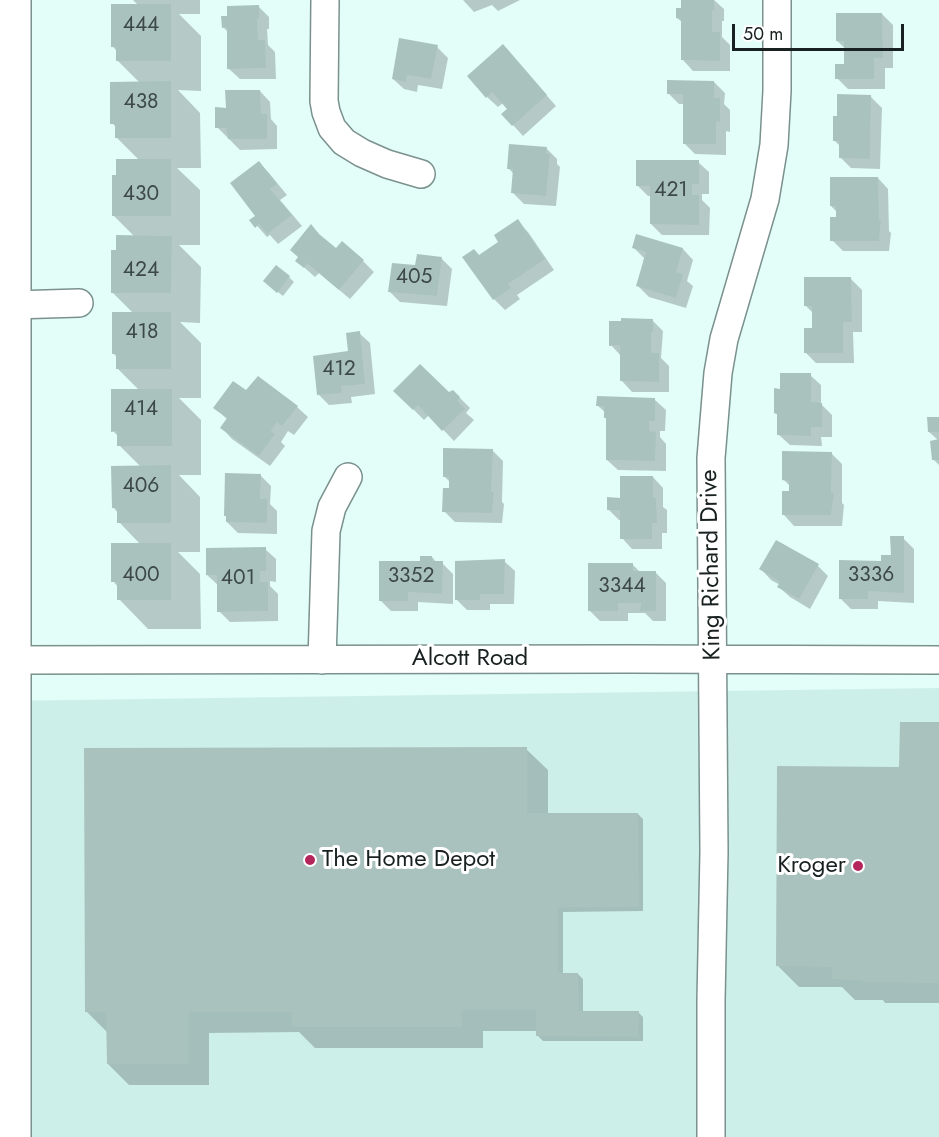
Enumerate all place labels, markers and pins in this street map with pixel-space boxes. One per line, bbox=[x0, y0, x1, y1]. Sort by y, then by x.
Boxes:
place label: The Home Depot bbox=[322, 846, 495, 874]
place label: Kroger bbox=[777, 852, 846, 880]
marker: The Home Depot bbox=[303, 853, 317, 867]
marker: Kroger bbox=[851, 859, 865, 873]

